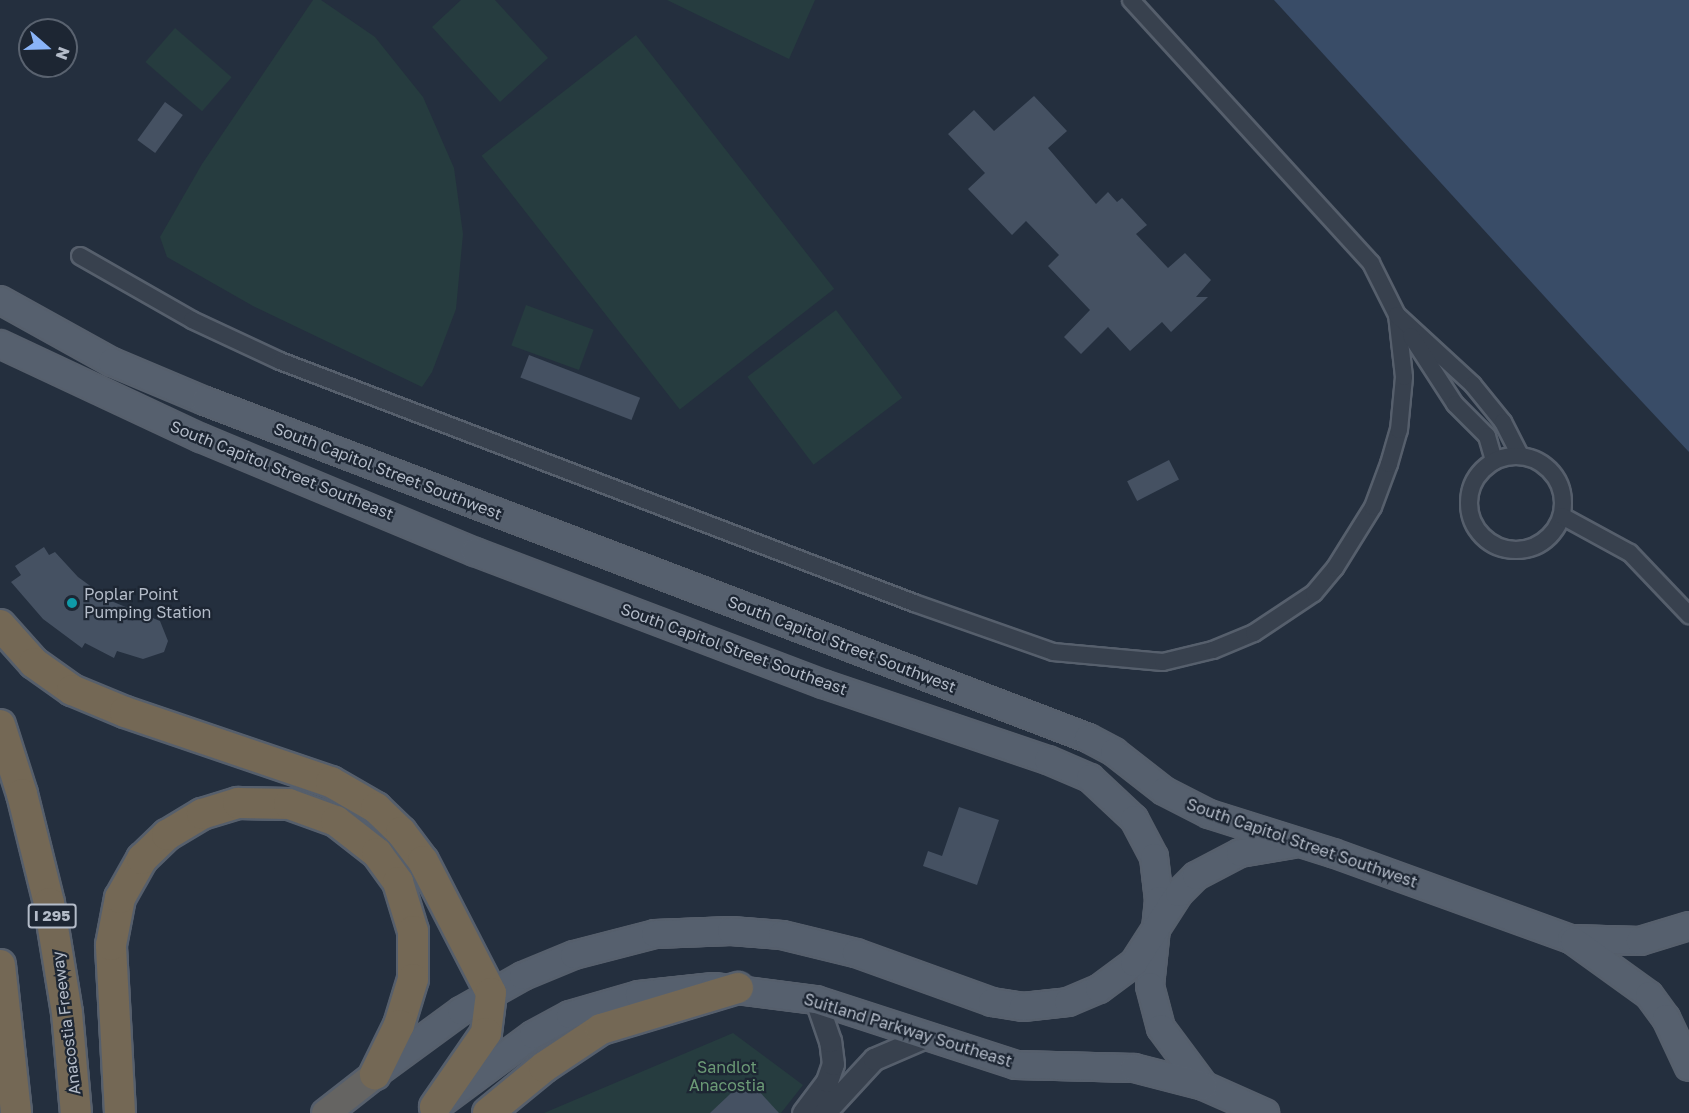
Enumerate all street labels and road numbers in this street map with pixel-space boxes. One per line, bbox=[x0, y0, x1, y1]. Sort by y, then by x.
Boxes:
street label: South Capitol Street Southeast bbox=[167, 416, 397, 524]
street label: South Capitol Street Southwest bbox=[271, 419, 505, 523]
street label: South Capitol Street Southwest bbox=[725, 592, 959, 696]
street label: South Capitol Street Southeast bbox=[618, 599, 850, 699]
street label: South Capitol Street Southwest bbox=[1184, 794, 1420, 892]
road number: I 295 bbox=[26, 904, 78, 928]
street label: Anacostia Freeway bbox=[48, 950, 84, 1096]
street label: Suitland Parkway Southeast bbox=[802, 989, 1014, 1071]

